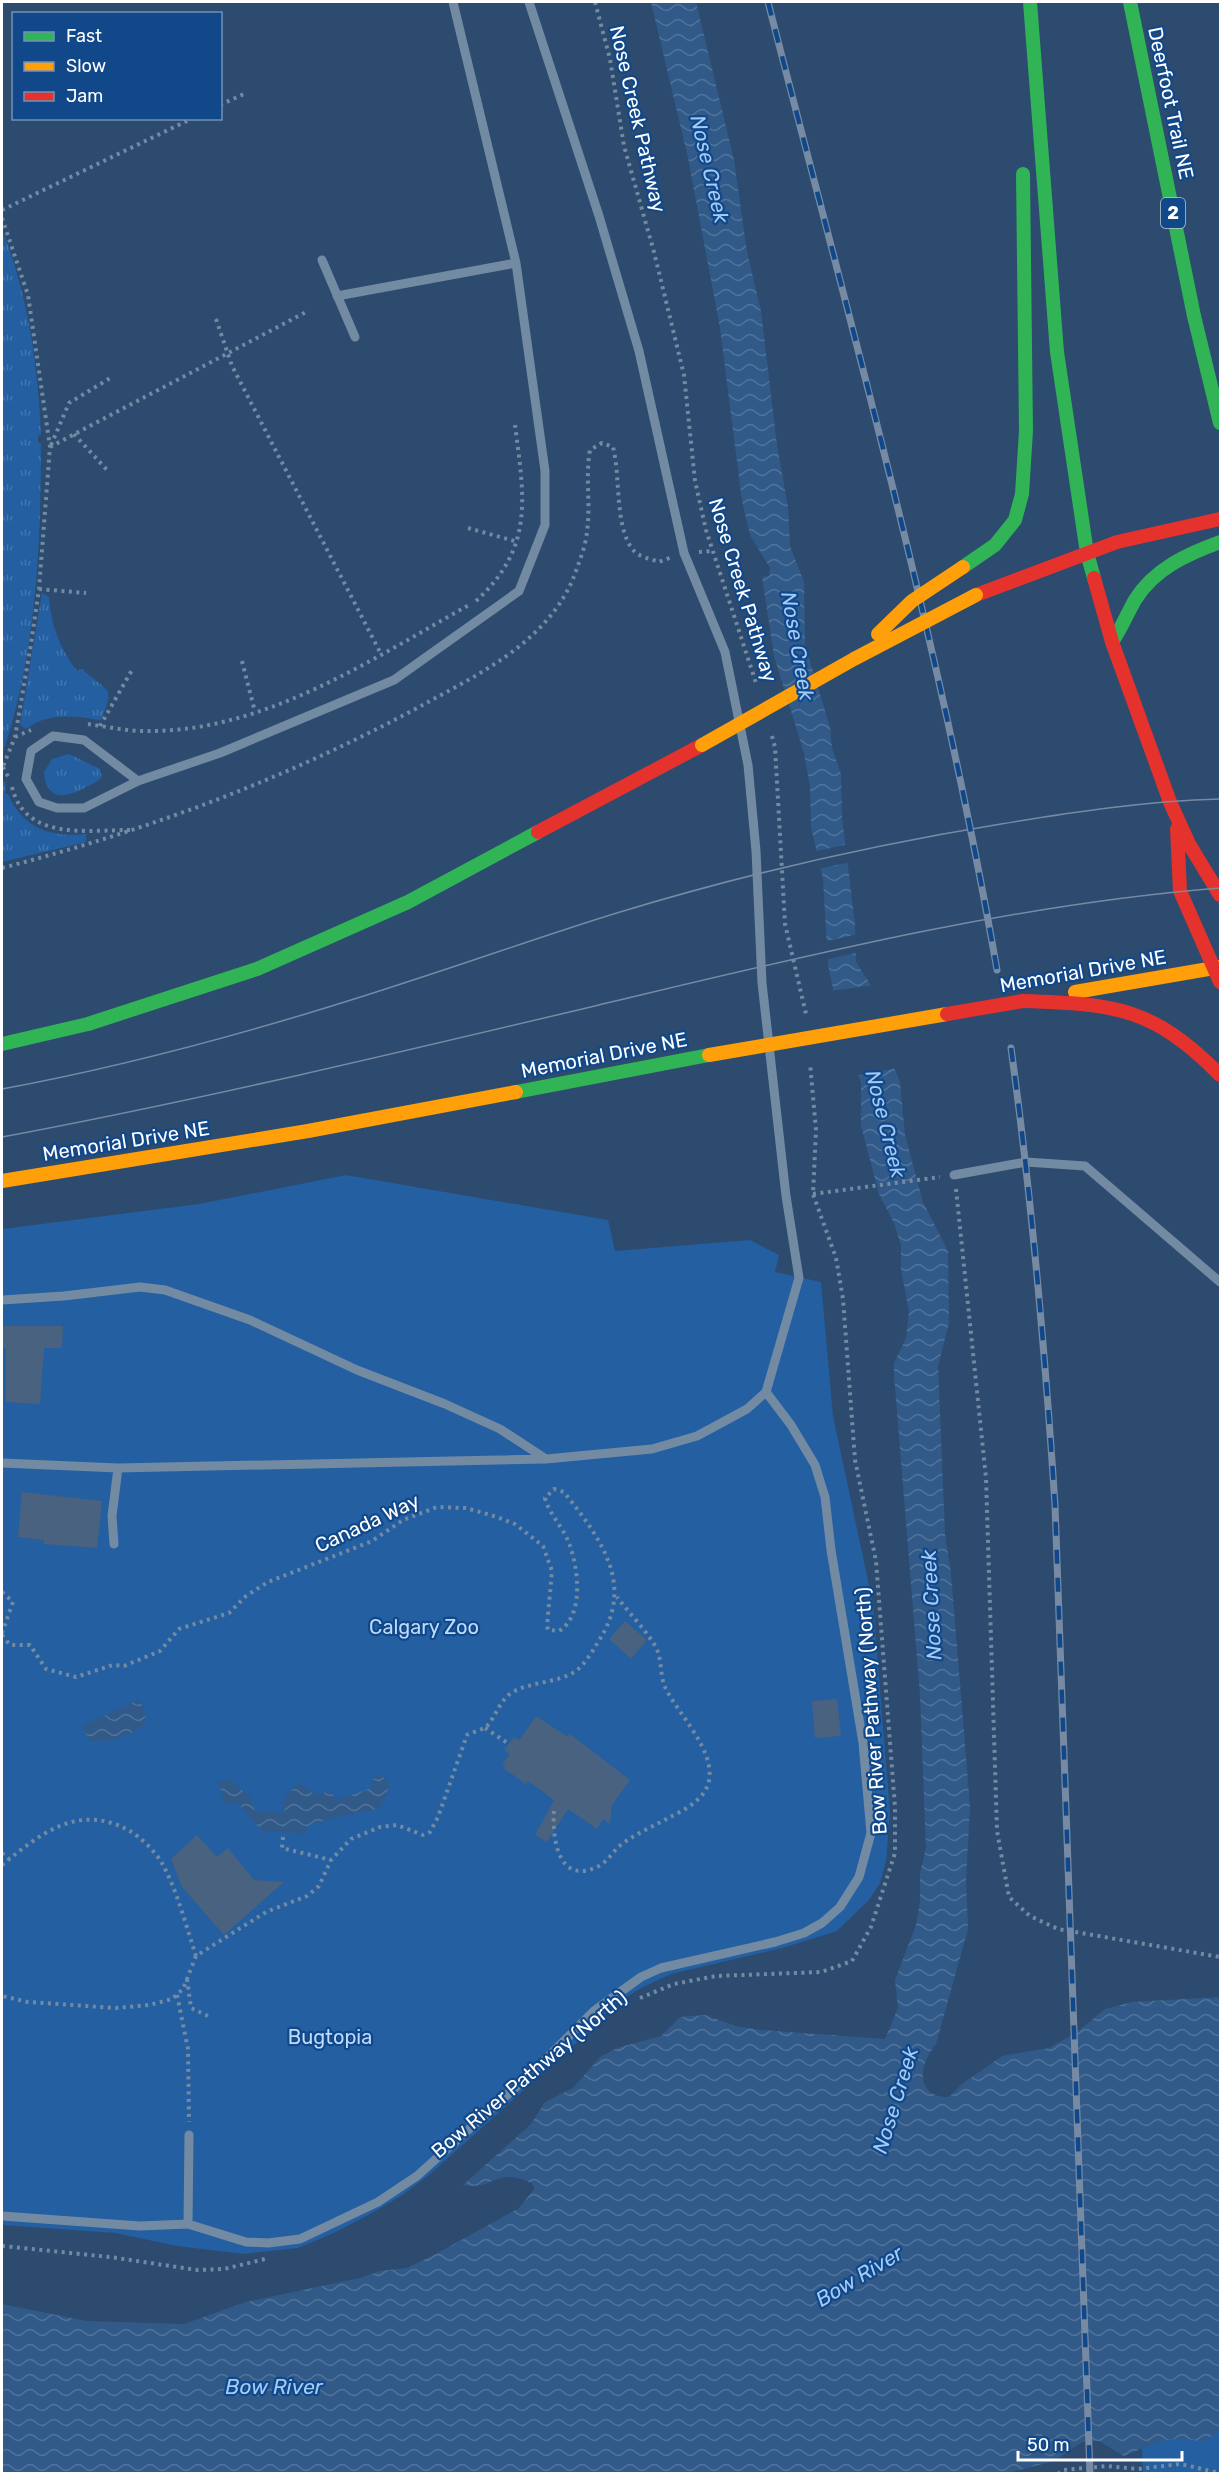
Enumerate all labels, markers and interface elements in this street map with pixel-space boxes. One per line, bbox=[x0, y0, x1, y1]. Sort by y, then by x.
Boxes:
legend bbox=[12, 12, 222, 120]
street label: Nose Creek Pathway bbox=[605, 23, 671, 215]
street label: Deerfoot Trail NE bbox=[1143, 24, 1199, 182]
text: Fast bbox=[66, 25, 102, 47]
text: Slow bbox=[66, 55, 106, 77]
text: Jam bbox=[66, 85, 103, 107]
water label: Nose Creek bbox=[685, 112, 735, 227]
road number: 2 bbox=[1161, 198, 1185, 228]
street label: Nose Creek Pathway bbox=[704, 495, 782, 685]
water label: Nose Creek bbox=[776, 589, 820, 704]
street label: Memorial Drive NE bbox=[998, 945, 1168, 997]
street label: Memorial Drive NE bbox=[519, 1027, 689, 1083]
water label: Nose Creek bbox=[861, 1067, 912, 1182]
street label: Memorial Drive NE bbox=[41, 1116, 211, 1166]
street label: Canada Way bbox=[311, 1488, 423, 1558]
water label: Nose Creek bbox=[916, 1548, 946, 1661]
street label: Bow River Pathway (North) bbox=[850, 1586, 892, 1836]
park label: Calgary Zoo bbox=[369, 1615, 479, 1639]
street label: Bow River Pathway (North) bbox=[426, 1985, 632, 2163]
park label: Bugtopia bbox=[288, 2025, 372, 2049]
water label: Nose Creek bbox=[867, 2042, 923, 2156]
water label: Bow River bbox=[811, 2240, 908, 2312]
water label: Bow River bbox=[225, 2374, 324, 2399]
scale bar bbox=[1018, 2424, 1182, 2462]
text: 50 m bbox=[1027, 2434, 1070, 2456]

